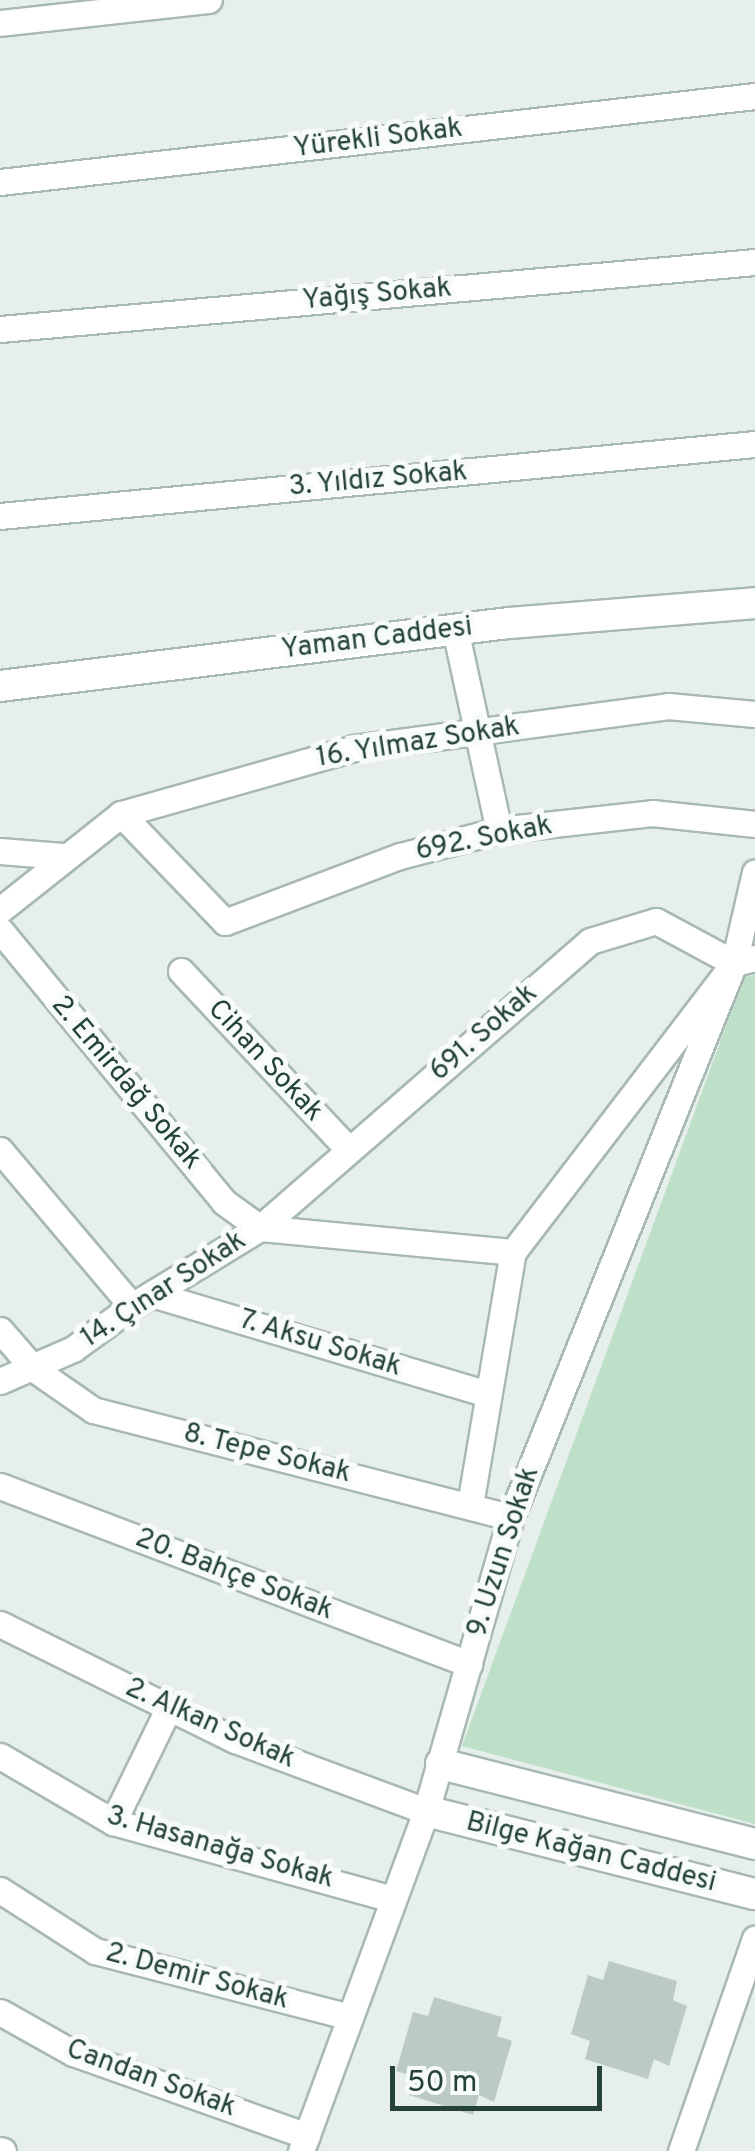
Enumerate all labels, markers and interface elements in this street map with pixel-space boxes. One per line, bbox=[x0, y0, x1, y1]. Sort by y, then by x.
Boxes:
street label: Yürekli Sokak bbox=[292, 112, 464, 166]
street label: Yağış Sokak bbox=[301, 272, 453, 318]
street label: 3. Yıldız Sokak bbox=[287, 455, 469, 505]
street label: Yaman Caddesi bbox=[280, 611, 474, 667]
street label: 16. Yılmaz Sokak bbox=[313, 710, 523, 776]
street label: 692. Sokak bbox=[413, 809, 555, 869]
street label: 691. Sokak bbox=[423, 977, 545, 1089]
street label: 2. Emirdağ Sokak bbox=[43, 989, 209, 1177]
street label: Cihan Sokak bbox=[200, 993, 330, 1129]
street label: 14. Çınar Sokak bbox=[75, 1224, 253, 1356]
street label: 7. Aksu Sokak bbox=[234, 1303, 406, 1385]
street label: 8. Tepe Sokak bbox=[179, 1417, 355, 1491]
street label: 9. Uzun Sokak bbox=[461, 1463, 547, 1641]
street label: 20. Bahçe Sokak bbox=[130, 1522, 338, 1628]
street label: 2. Alkan Sokak bbox=[119, 1671, 301, 1777]
street label: 3. Hasanağa Sokak bbox=[102, 1799, 338, 1897]
street label: Bilge Kağan Caddesi bbox=[463, 1806, 719, 1900]
street label: 2. Demir Sokak bbox=[102, 1936, 292, 2018]
street label: Candan Sokak bbox=[62, 2033, 240, 2125]
scale bar bbox=[395, 2046, 608, 2108]
text: 50 m bbox=[407, 2065, 477, 2102]

